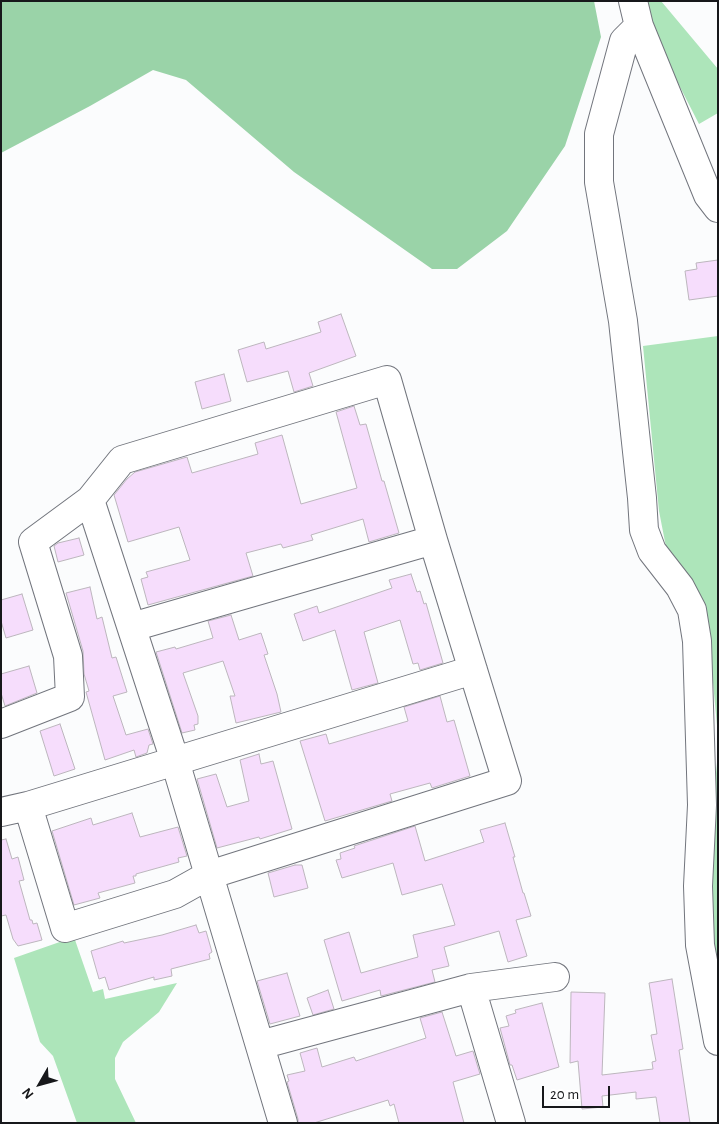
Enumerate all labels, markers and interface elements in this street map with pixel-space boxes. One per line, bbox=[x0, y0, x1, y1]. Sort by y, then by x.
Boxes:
north arrow bbox=[15, 1059, 65, 1109]
scale bar bbox=[544, 1076, 612, 1108]
text: N bbox=[20, 1085, 37, 1101]
text: 20 m bbox=[550, 1087, 579, 1102]

